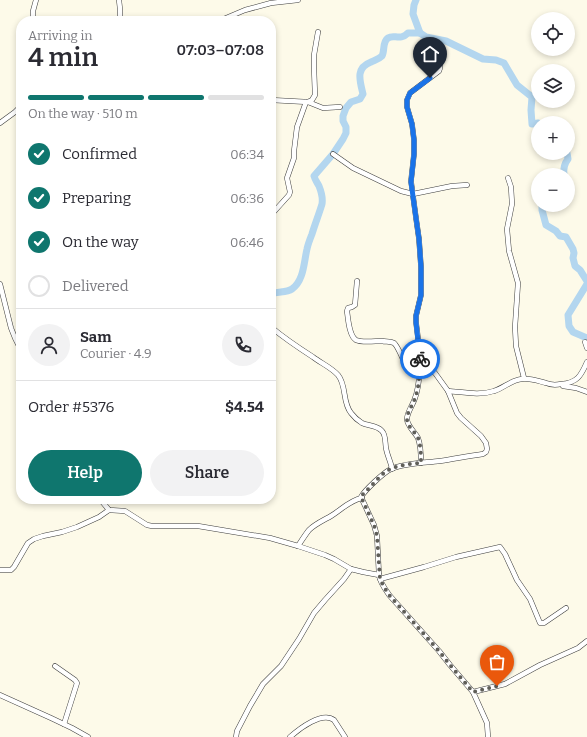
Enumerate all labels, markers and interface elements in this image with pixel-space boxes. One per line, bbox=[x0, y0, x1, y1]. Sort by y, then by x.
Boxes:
map controls bbox=[531, 12, 575, 212]
button: locate bbox=[531, 12, 575, 56]
text: Arriving in bbox=[28, 28, 93, 43]
pin bbox=[413, 37, 447, 78]
text: 07:03–07:08 bbox=[176, 41, 264, 59]
text: 4 min bbox=[28, 42, 98, 73]
icon: home bbox=[419, 43, 441, 65]
button: layers bbox=[531, 64, 575, 108]
text: On the way · 510 m bbox=[28, 106, 138, 121]
button: + bbox=[531, 116, 575, 160]
icon: check bbox=[28, 143, 50, 165]
text: Confirmed bbox=[62, 145, 137, 163]
text: 06:34 bbox=[230, 147, 264, 162]
button: − bbox=[531, 168, 575, 212]
icon: check bbox=[28, 187, 50, 209]
text: Preparing bbox=[62, 189, 131, 207]
text: 06:36 bbox=[230, 191, 264, 206]
icon: check bbox=[28, 231, 50, 253]
text: On the way bbox=[62, 233, 139, 251]
text: 06:46 bbox=[230, 235, 264, 250]
text: Delivered bbox=[62, 277, 129, 295]
button: person bbox=[28, 324, 70, 366]
button: phone bbox=[222, 324, 264, 366]
text: Sam bbox=[80, 328, 112, 346]
courier bbox=[400, 339, 440, 379]
text: Courier · 4.9 bbox=[80, 346, 152, 361]
icon: bike bbox=[409, 348, 431, 370]
text: Order #5376 bbox=[28, 398, 114, 416]
text: $4.54 bbox=[225, 398, 264, 416]
button: Help bbox=[28, 450, 142, 496]
button: Share bbox=[150, 450, 264, 496]
pin bbox=[480, 645, 514, 686]
icon: bag bbox=[486, 651, 508, 673]

